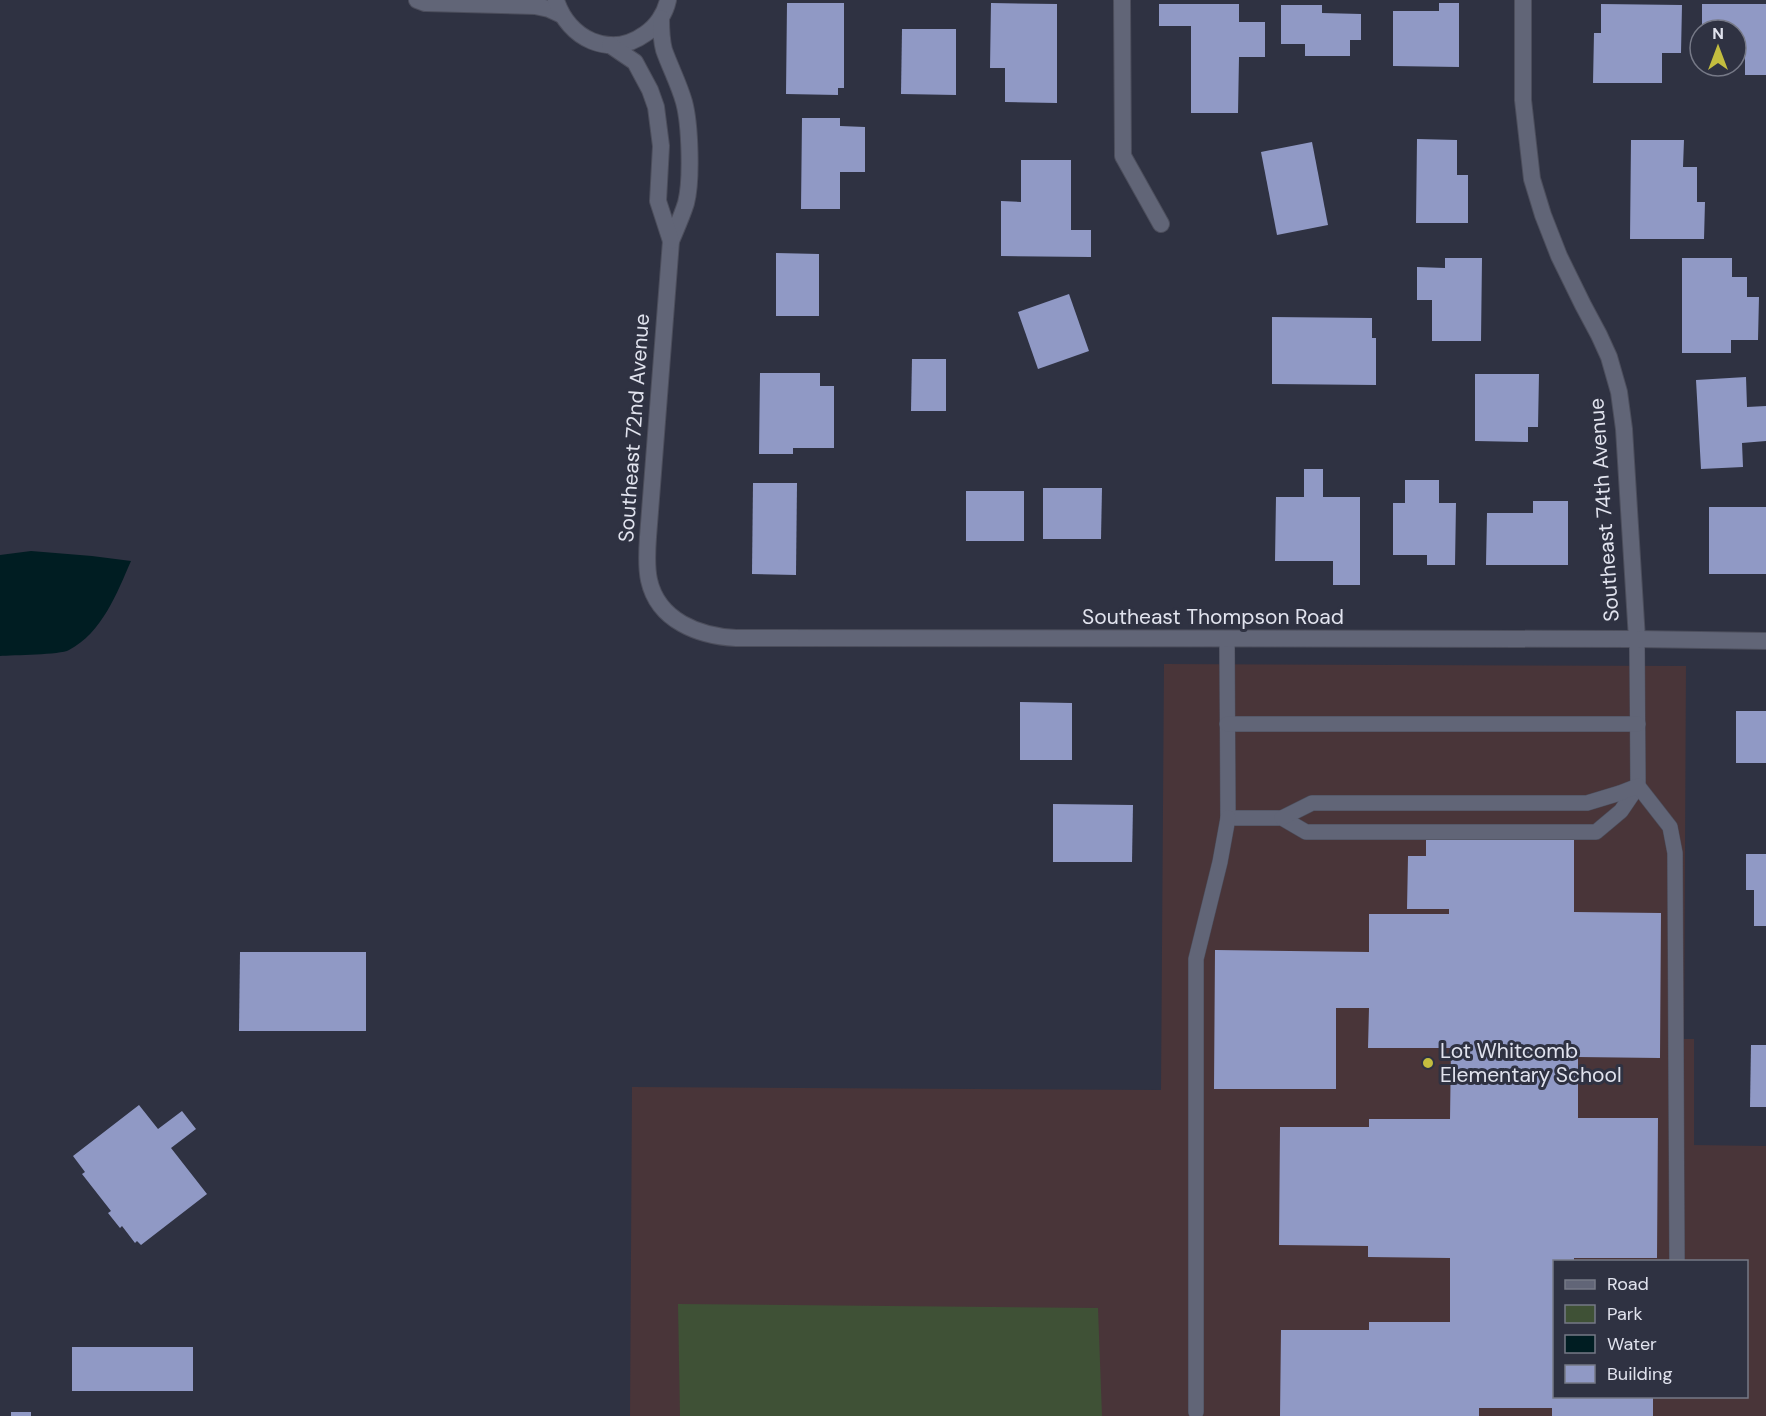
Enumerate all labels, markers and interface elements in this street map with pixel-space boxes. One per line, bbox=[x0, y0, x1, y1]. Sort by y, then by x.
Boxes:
north arrow bbox=[1688, 18, 1748, 78]
text: N bbox=[1712, 23, 1724, 44]
street label: Southeast 72nd Avenue bbox=[612, 313, 656, 543]
street label: Southeast 74th Avenue bbox=[1582, 397, 1626, 623]
street label: Southeast Thompson Road bbox=[1082, 603, 1344, 631]
place label: Lot Whitcomb Elementary School bbox=[1440, 1037, 1622, 1089]
marker: Lot Whitcomb Elementary School bbox=[1421, 1056, 1435, 1070]
legend bbox=[1553, 1260, 1748, 1398]
text: Road bbox=[1607, 1272, 1649, 1296]
text: Park bbox=[1607, 1302, 1643, 1326]
text: Water bbox=[1607, 1332, 1657, 1356]
text: Building bbox=[1607, 1362, 1672, 1386]

